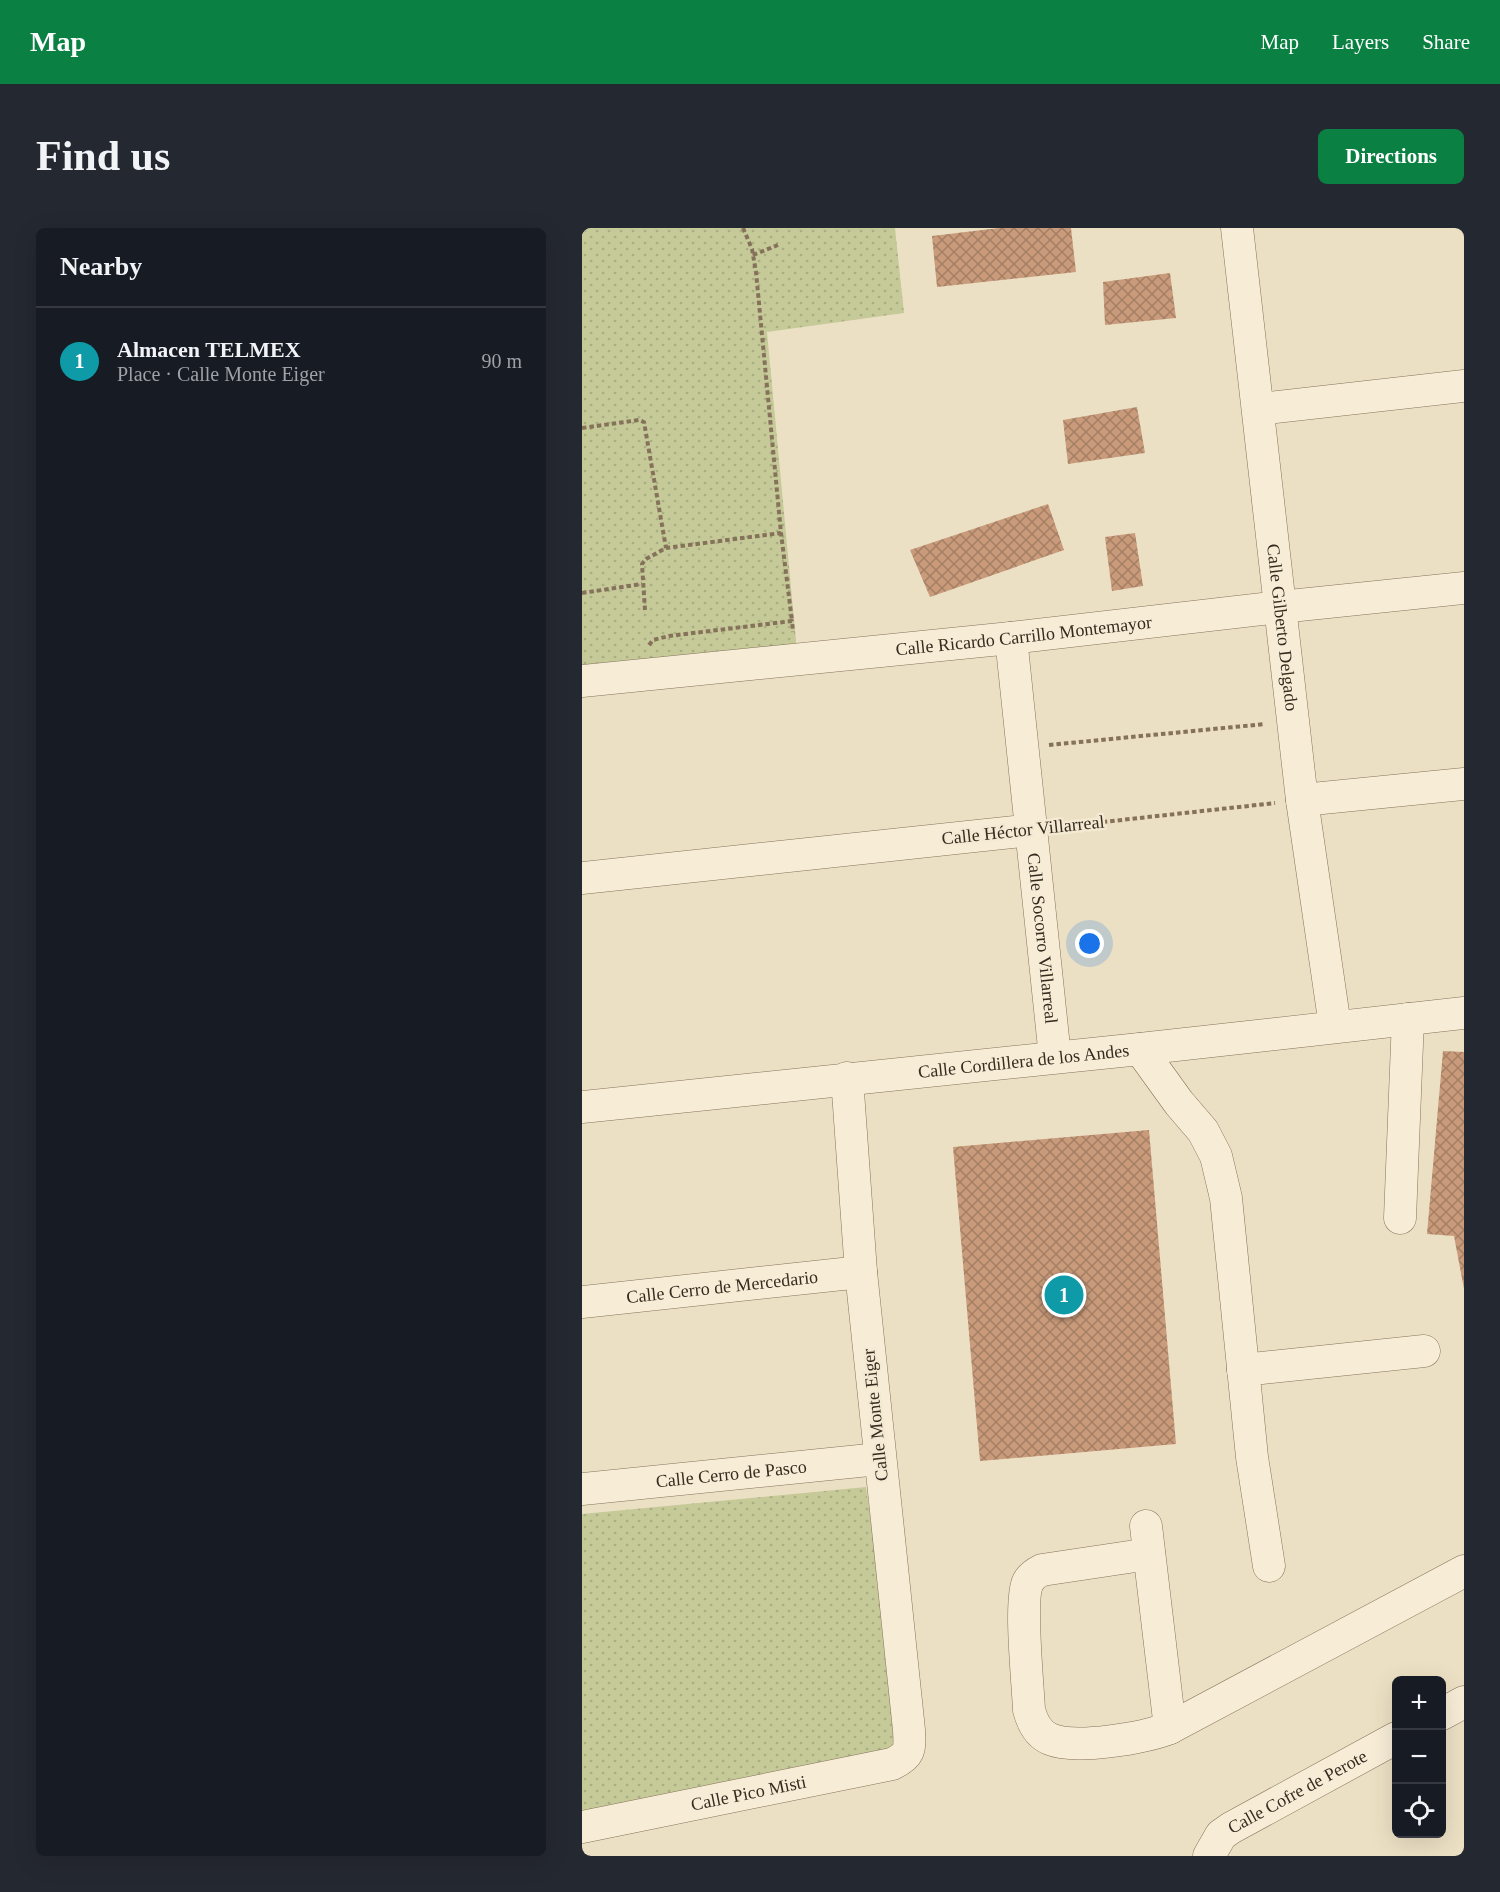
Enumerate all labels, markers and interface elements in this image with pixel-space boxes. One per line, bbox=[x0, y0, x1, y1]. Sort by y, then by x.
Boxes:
text: Map bbox=[30, 26, 86, 57]
text: Map bbox=[1261, 30, 1299, 54]
text: Layers bbox=[1332, 30, 1389, 54]
text: Share bbox=[1422, 30, 1470, 54]
button: Directions bbox=[1318, 129, 1464, 184]
text: Find us bbox=[36, 133, 170, 179]
text: Nearby bbox=[60, 252, 142, 281]
text: Almacen TELMEX bbox=[117, 337, 301, 362]
text: 1 bbox=[75, 350, 85, 372]
text: 90 m bbox=[481, 350, 522, 372]
text: Place · Calle Monte Eiger bbox=[117, 363, 325, 385]
street label: Calle Gilberto Delgado bbox=[1263, 543, 1302, 712]
street label: Calle Ricardo Carrillo Montemayor bbox=[895, 612, 1153, 660]
street label: Calle Héctor Villarreal bbox=[941, 812, 1105, 848]
street label: Calle Socorro Villarreal bbox=[1024, 852, 1061, 1025]
your location bbox=[1075, 929, 1104, 958]
street label: Calle Cordillera de los Andes bbox=[917, 1040, 1130, 1082]
street label: Calle Cerro de Mercedario bbox=[625, 1267, 819, 1307]
pin: 1 bbox=[1044, 1272, 1084, 1318]
street label: Calle Monte Eiger bbox=[858, 1348, 892, 1482]
street label: Calle Cerro de Pasco bbox=[655, 1456, 808, 1491]
map controls bbox=[1392, 1676, 1446, 1838]
button: + bbox=[1392, 1676, 1446, 1730]
button: − bbox=[1392, 1730, 1446, 1784]
street label: Calle Cofre de Perote bbox=[1224, 1746, 1370, 1838]
street label: Calle Pico Misti bbox=[689, 1772, 808, 1815]
button: locate bbox=[1392, 1784, 1446, 1838]

